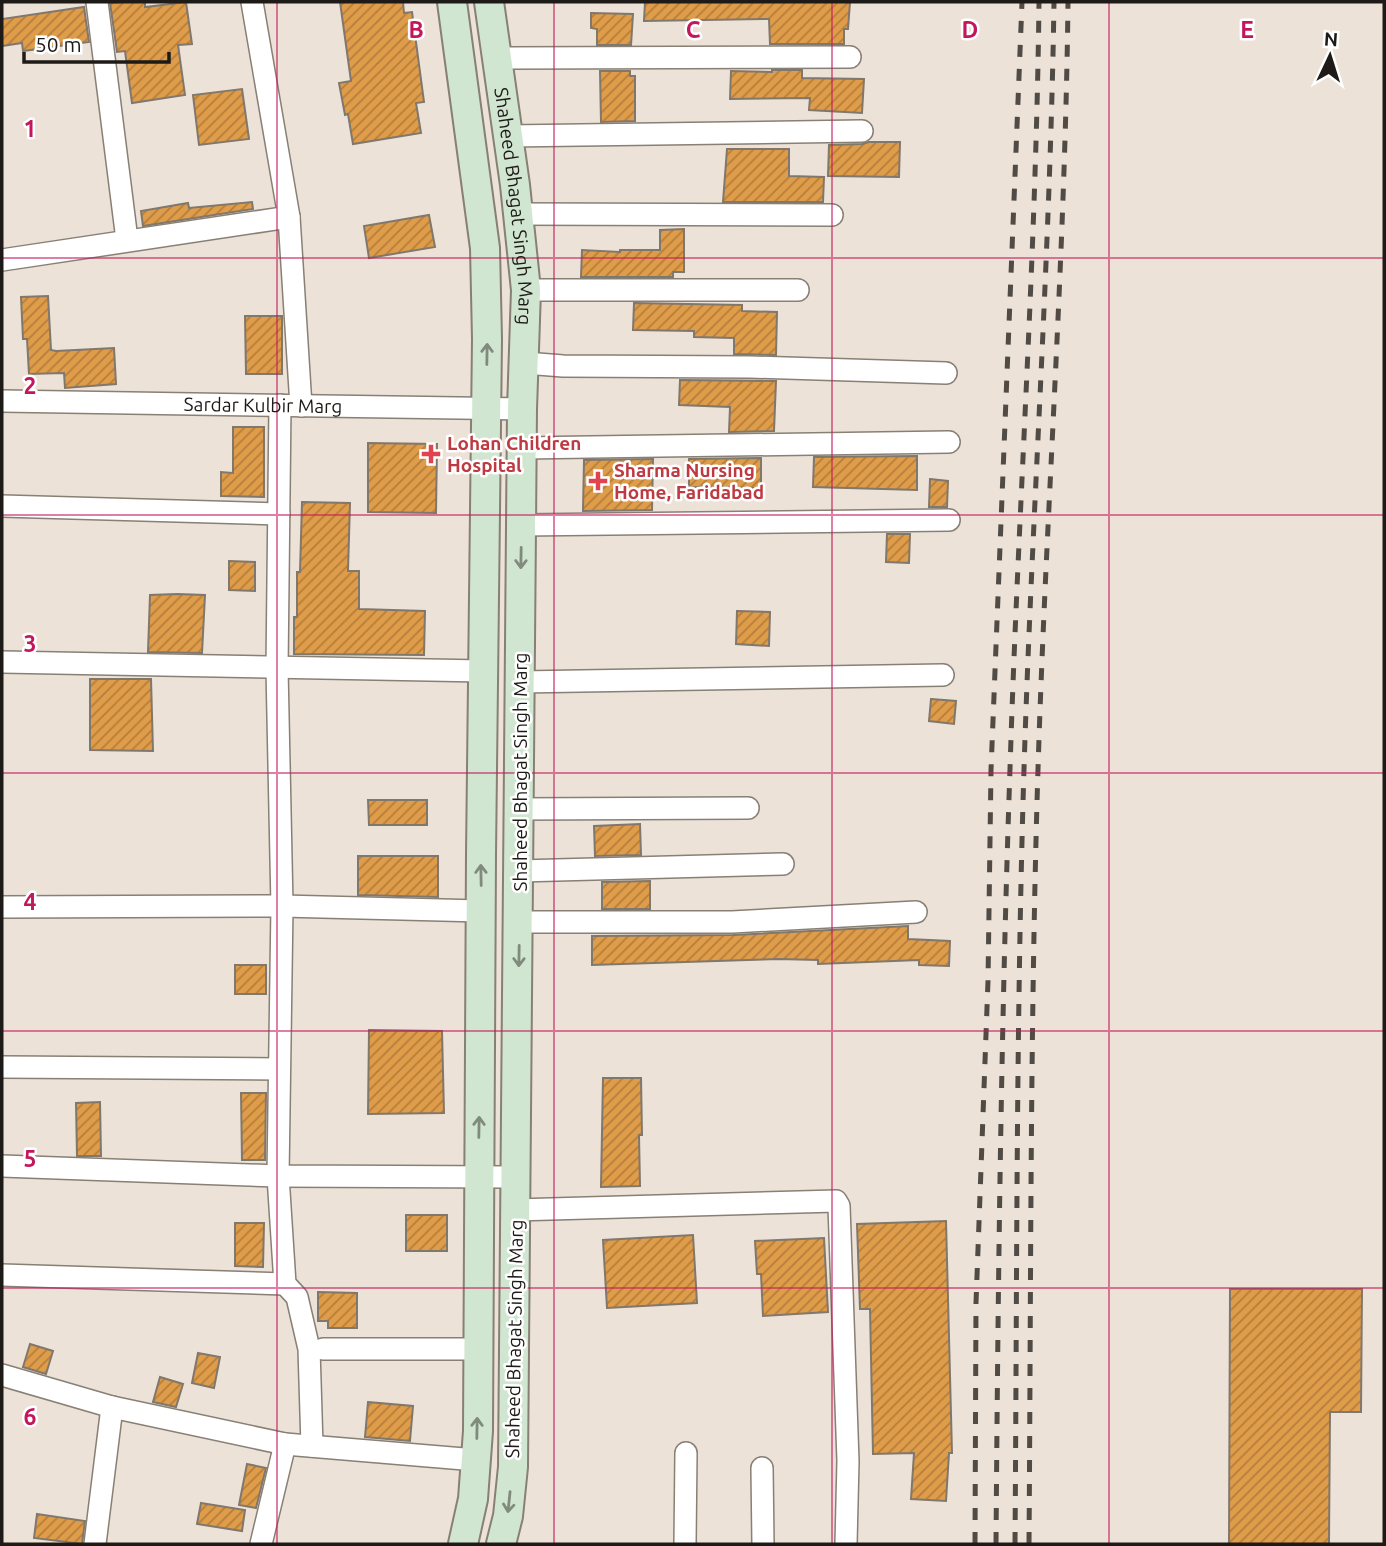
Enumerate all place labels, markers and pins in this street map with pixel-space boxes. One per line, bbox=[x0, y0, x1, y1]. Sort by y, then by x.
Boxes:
place label: Lohan Children Hospital bbox=[447, 432, 581, 476]
marker: Lohan Children Hospital bbox=[421, 444, 441, 464]
place label: Sharma Nursing Home, Faridabad bbox=[614, 459, 764, 503]
marker: Sharma Nursing Home, Faridabad bbox=[588, 471, 608, 491]

